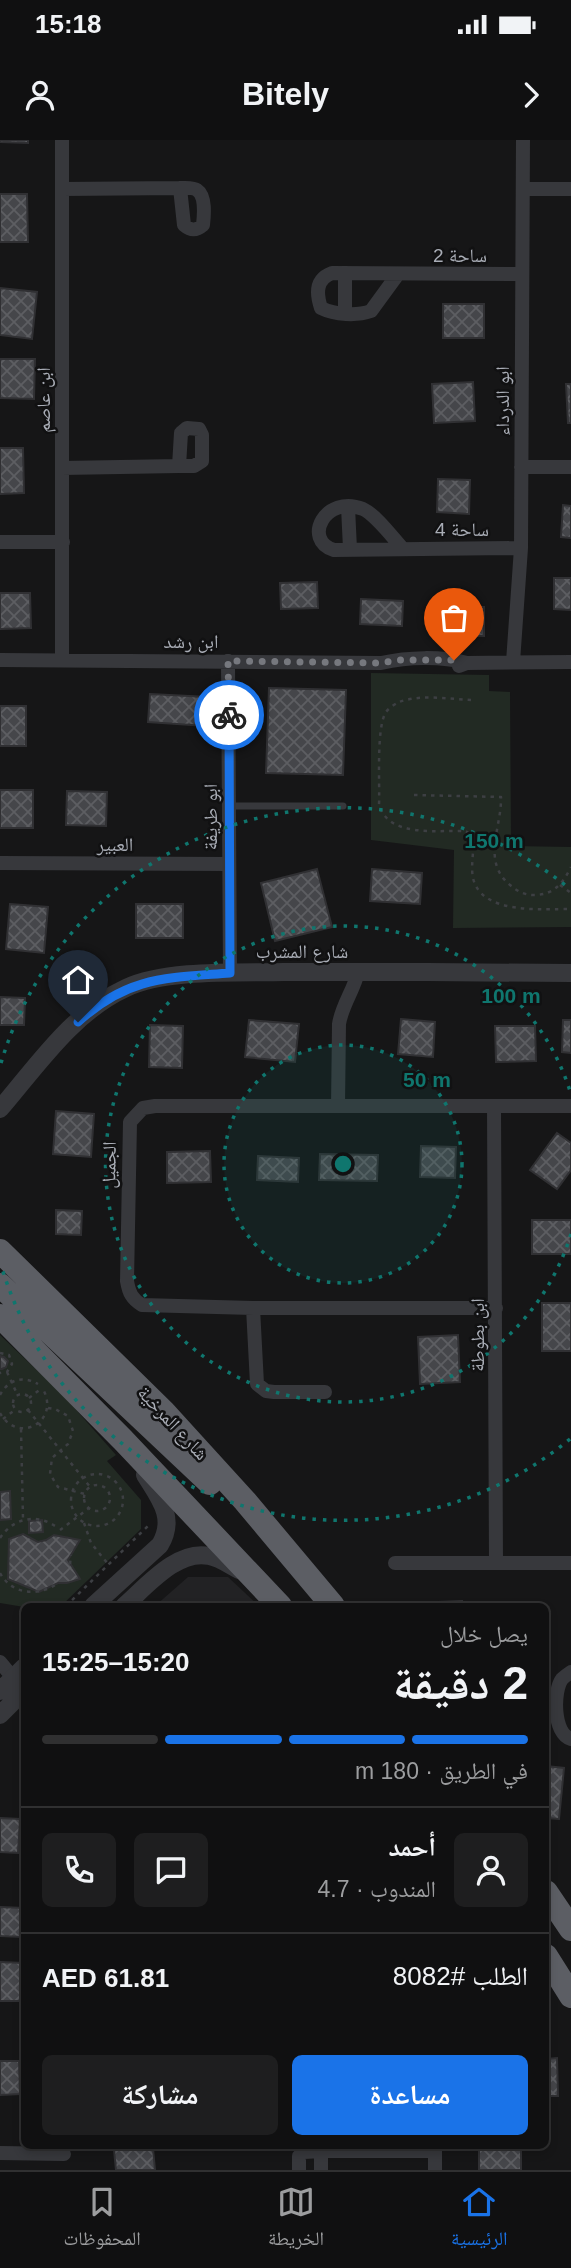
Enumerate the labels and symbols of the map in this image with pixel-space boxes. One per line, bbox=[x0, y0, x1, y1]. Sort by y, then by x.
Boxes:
street label: ساحة 2 bbox=[433, 245, 487, 266]
street label: ابو الدرداء bbox=[492, 366, 514, 436]
street label: ابن عاصم bbox=[33, 367, 56, 433]
street label: ساحة 4 bbox=[435, 519, 489, 540]
pin bbox=[424, 588, 484, 660]
street label: ابن رشد bbox=[164, 631, 218, 653]
courier bbox=[194, 680, 264, 750]
street label: ابو طريفة bbox=[200, 784, 222, 850]
text: 150 m bbox=[464, 829, 524, 852]
street label: العبير bbox=[96, 834, 133, 856]
street label: شارع المشرب bbox=[256, 941, 348, 963]
pin bbox=[48, 950, 108, 1022]
text: 100 m bbox=[481, 984, 541, 1007]
text: 50 m bbox=[403, 1068, 451, 1091]
street label: الجميل bbox=[98, 1141, 121, 1189]
centre of rings bbox=[331, 1152, 355, 1176]
street label: ابن بطوطة bbox=[467, 1298, 489, 1372]
street label: شارع المرخية bbox=[133, 1382, 212, 1465]

